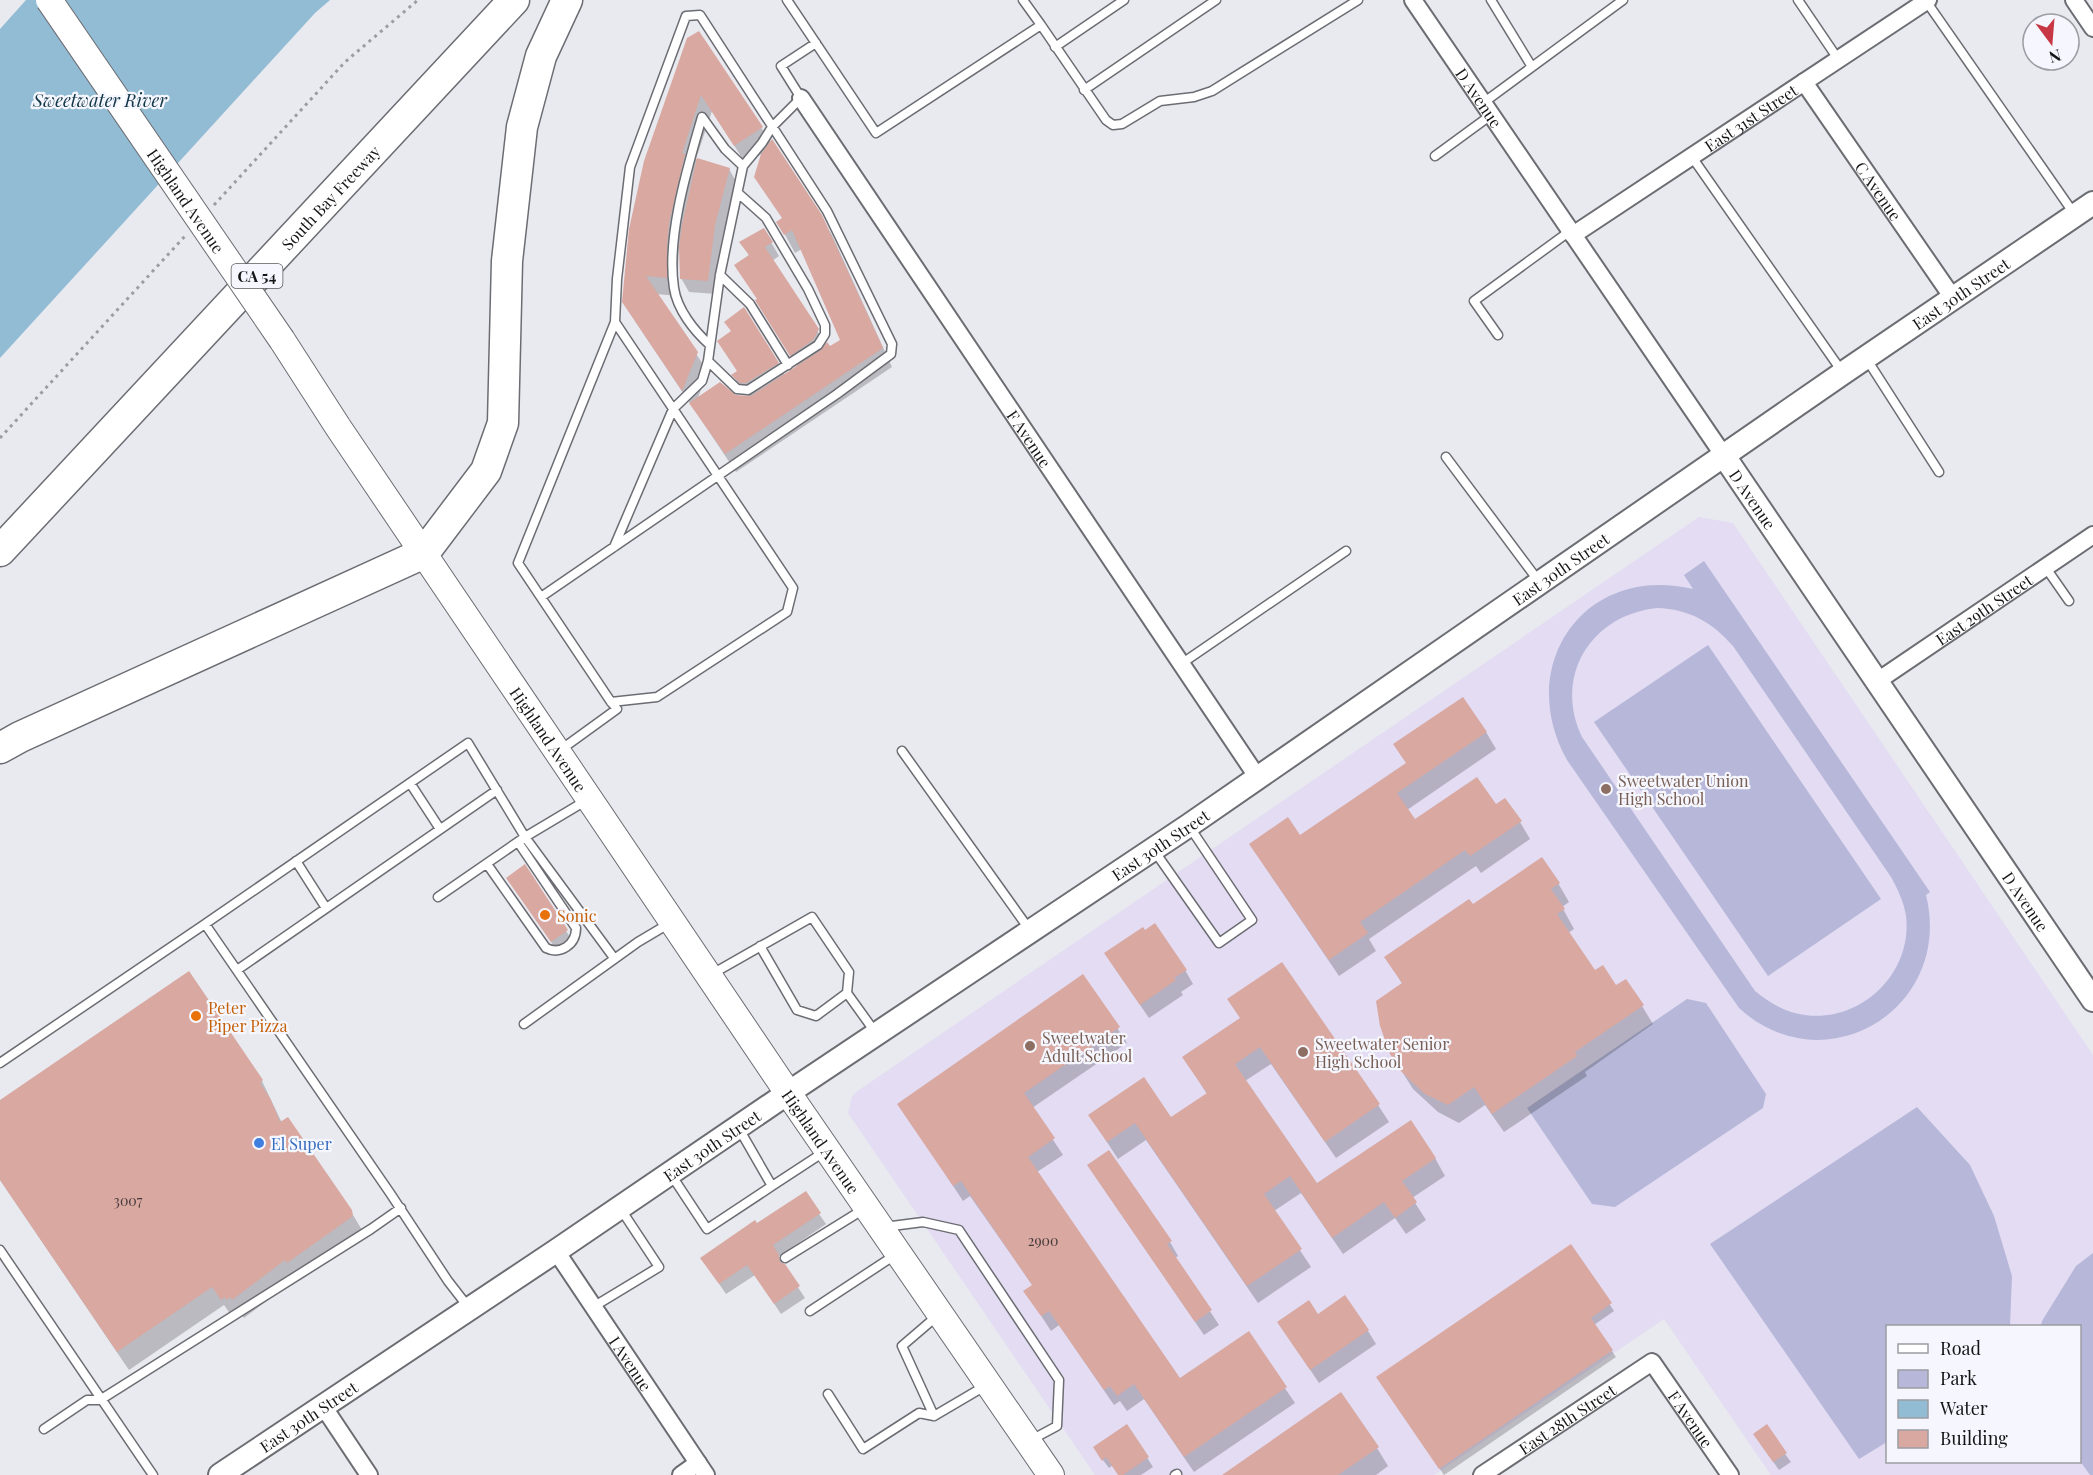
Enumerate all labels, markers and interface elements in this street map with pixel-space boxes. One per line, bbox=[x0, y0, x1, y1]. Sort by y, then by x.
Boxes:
north arrow bbox=[2021, 12, 2081, 72]
text: N bbox=[2046, 45, 2064, 69]
street label: D Avenue bbox=[1452, 64, 1507, 131]
street label: East 31st Street bbox=[1700, 79, 1801, 156]
water label: Sweetwater River bbox=[32, 88, 168, 112]
street label: South Bay Freeway bbox=[276, 140, 384, 254]
street label: Highland Avenue bbox=[143, 144, 230, 257]
street label: C Avenue bbox=[1851, 157, 1907, 224]
street label: East 30th Street bbox=[1908, 252, 2014, 334]
road number: CA 54 bbox=[232, 264, 282, 288]
street label: F Avenue bbox=[1003, 405, 1057, 471]
street label: D Avenue bbox=[1725, 465, 1781, 533]
street label: East 30th Street bbox=[1508, 528, 1613, 609]
street label: East 29th Street bbox=[1931, 569, 2036, 649]
street label: Highland Avenue bbox=[506, 682, 592, 796]
place label: Sweetwater Union High School bbox=[1618, 770, 1749, 809]
marker: Sweetwater Union High School bbox=[1599, 782, 1613, 796]
street label: East 30th Street bbox=[1107, 804, 1213, 885]
street label: D Avenue bbox=[1998, 867, 2054, 935]
place label: Sonic bbox=[557, 905, 597, 926]
marker: Sonic bbox=[538, 908, 552, 922]
place label: Peter Piper Pizza bbox=[208, 997, 287, 1036]
marker: Peter Piper Pizza bbox=[189, 1009, 203, 1023]
place label: Sweetwater Adult School bbox=[1041, 1027, 1133, 1066]
place label: Sweetwater Senior High School bbox=[1315, 1033, 1449, 1072]
marker: Sweetwater Adult School bbox=[1023, 1039, 1037, 1053]
marker: Sweetwater Senior High School bbox=[1296, 1045, 1310, 1059]
street label: Highland Avenue bbox=[778, 1085, 865, 1198]
street label: East 30th Street bbox=[659, 1104, 764, 1186]
place label: El Super bbox=[271, 1133, 332, 1154]
marker: El Super bbox=[252, 1136, 266, 1150]
house number: 3007 bbox=[114, 1191, 143, 1210]
house number: 2900 bbox=[1028, 1231, 1058, 1250]
legend bbox=[1886, 1325, 2081, 1463]
street label: I Avenue bbox=[605, 1332, 657, 1395]
text: Road bbox=[1940, 1336, 1981, 1360]
text: Park bbox=[1940, 1366, 1977, 1390]
street label: East 30th Street bbox=[255, 1376, 361, 1456]
street label: East 28th Street bbox=[1514, 1379, 1620, 1458]
street label: F Avenue bbox=[1664, 1386, 1718, 1451]
text: Water bbox=[1939, 1396, 1988, 1420]
text: Building bbox=[1940, 1426, 2008, 1450]

